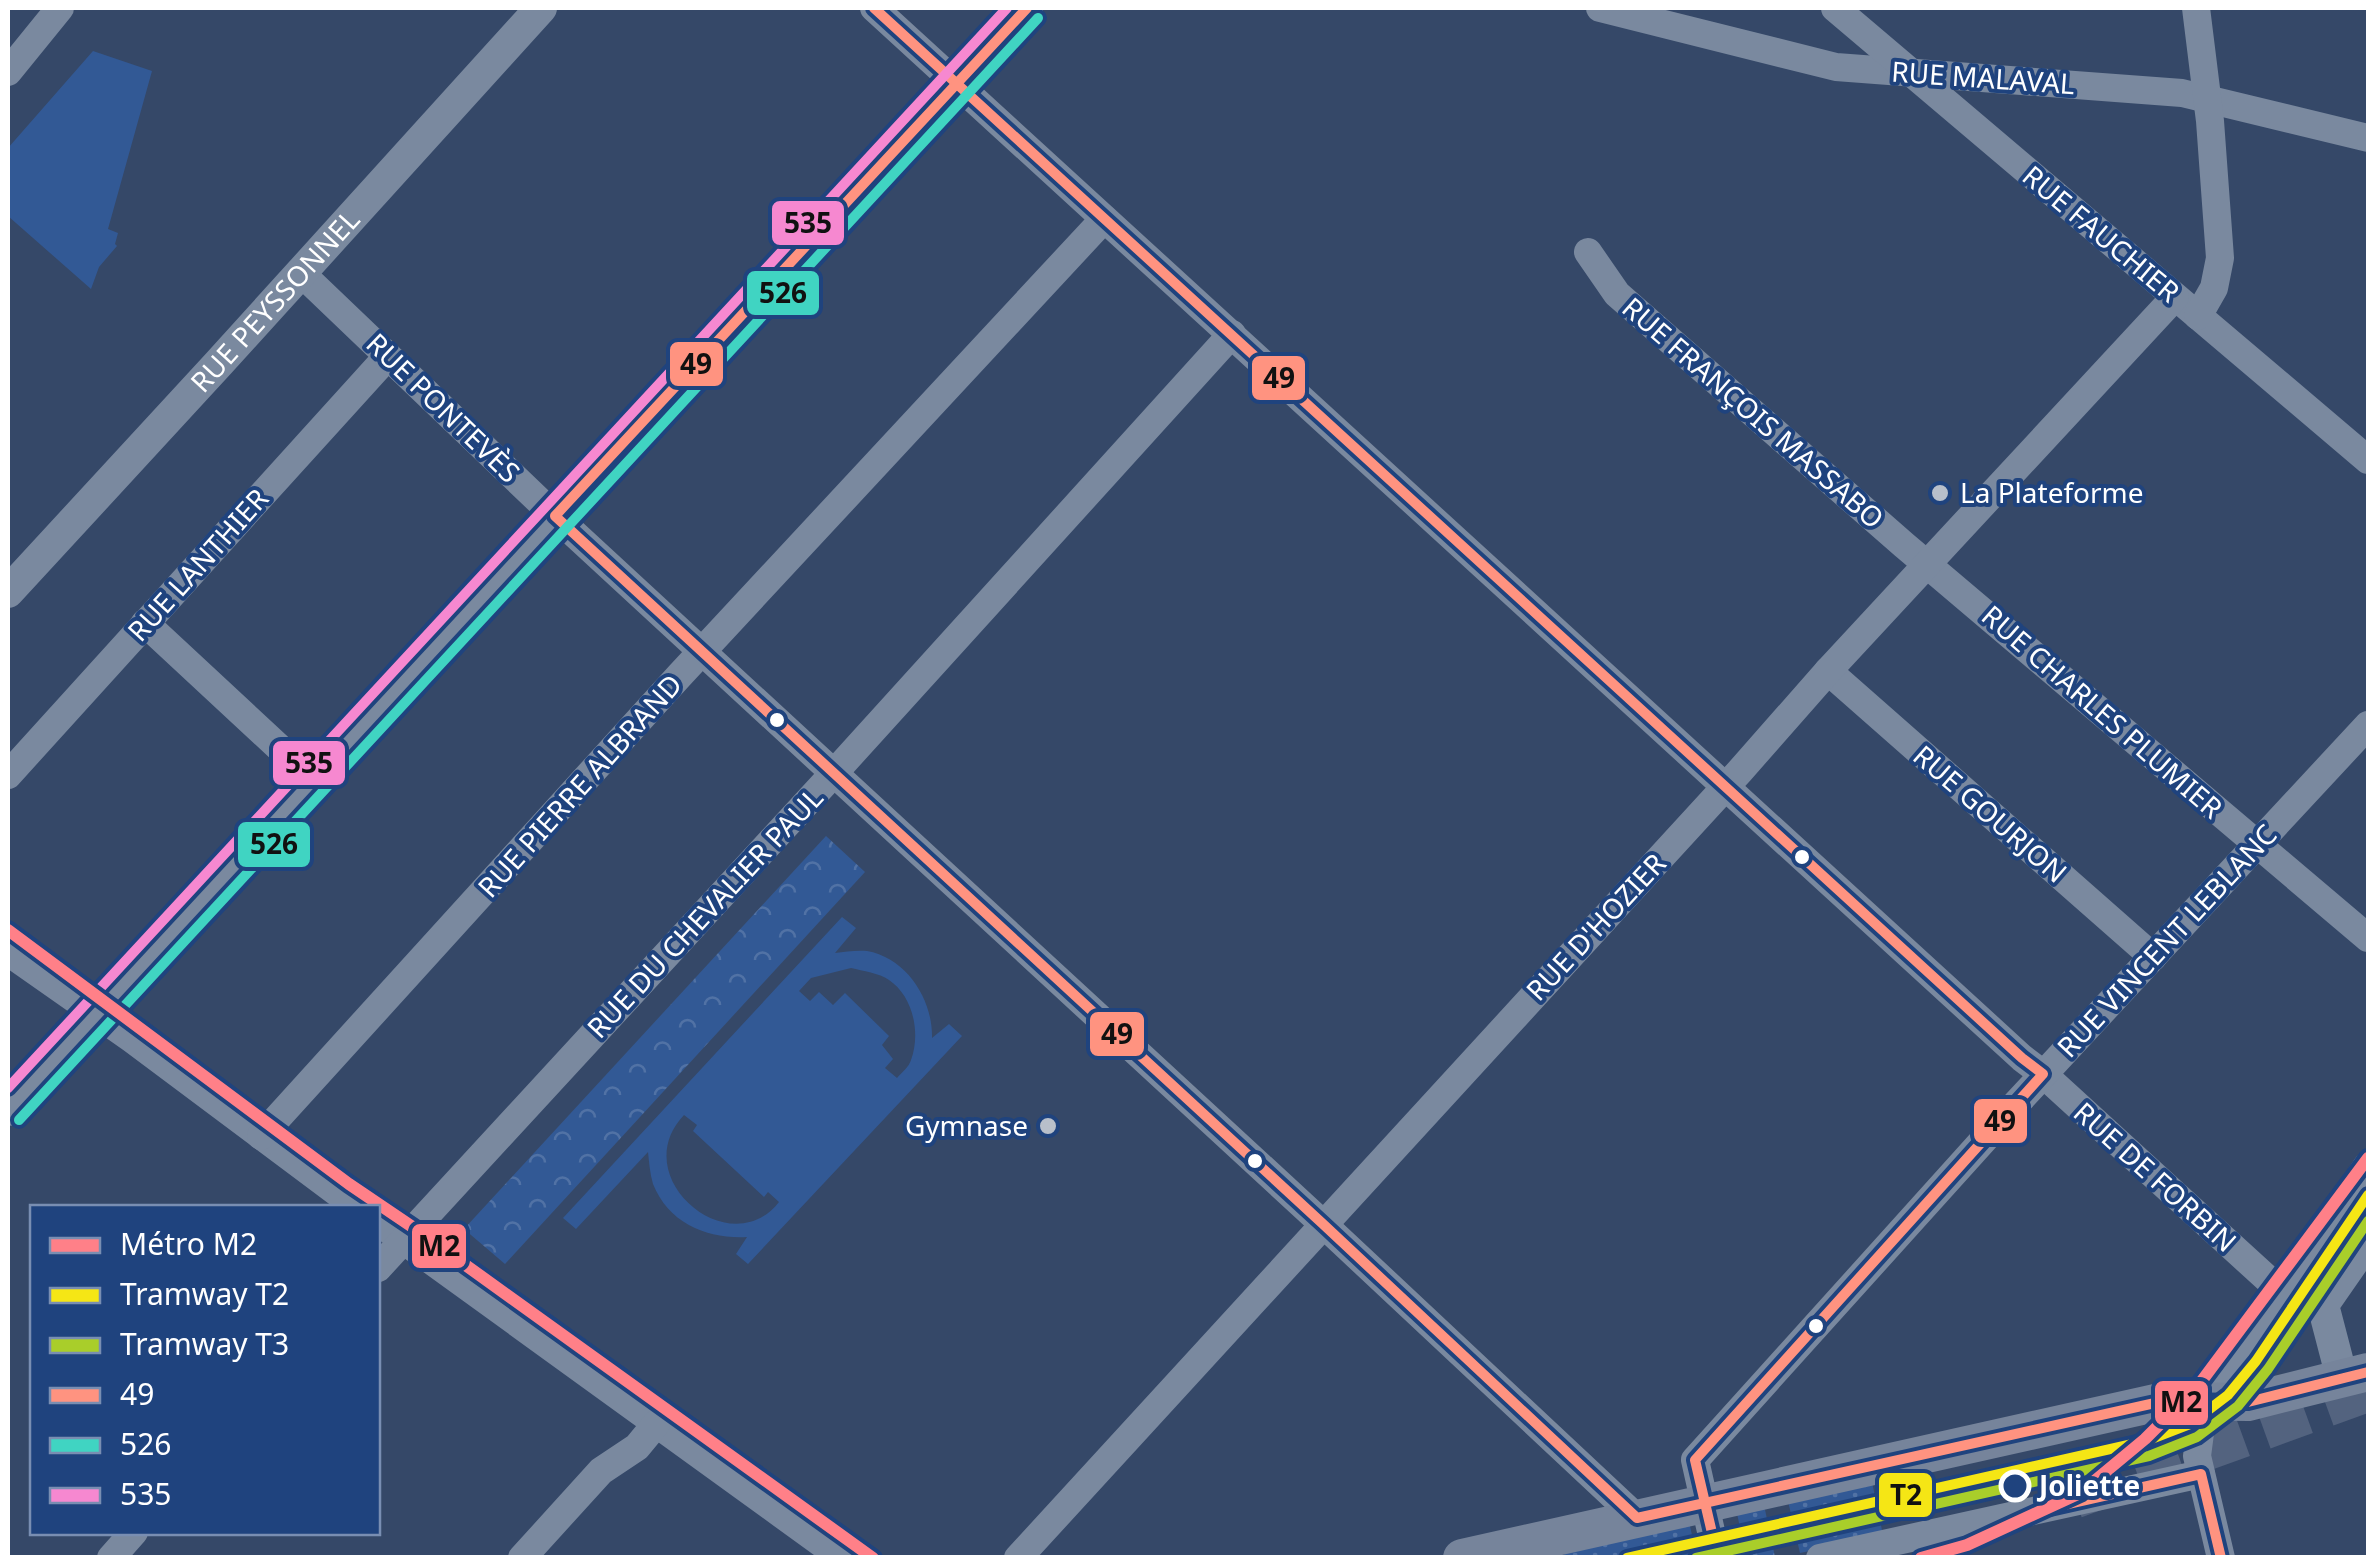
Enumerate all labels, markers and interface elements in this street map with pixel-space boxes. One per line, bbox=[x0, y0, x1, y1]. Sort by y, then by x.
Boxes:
street label: RUE MALAVAL bbox=[1890, 52, 2076, 102]
street label: RUE FAUCHIER bbox=[2015, 156, 2188, 310]
line badge: 535 bbox=[770, 199, 846, 247]
street label: RUE PEYSSONNEL bbox=[181, 201, 367, 400]
text: 535 bbox=[784, 203, 832, 241]
line badge: 526 bbox=[745, 269, 821, 317]
text: 526 bbox=[759, 273, 807, 311]
street label: RUE FRANÇOIS MASSABO bbox=[1615, 288, 1893, 536]
street label: RUE PONTEVÈS bbox=[359, 324, 529, 490]
line badge: 49 bbox=[668, 340, 725, 388]
text: 49 bbox=[680, 344, 712, 382]
line badge: 49 bbox=[1250, 354, 1307, 402]
text: 49 bbox=[1263, 358, 1295, 396]
place label: La Plateforme bbox=[1960, 473, 2144, 511]
street label: RUE LANTHIER bbox=[118, 480, 276, 649]
marker: La Plateforme bbox=[1929, 482, 1951, 504]
street label: RUE CHARLES PLUMIER bbox=[1974, 596, 2231, 826]
street label: RUE PIERRE ALBRAND bbox=[469, 666, 690, 905]
unlabelled marker bbox=[767, 710, 787, 730]
street label: RUE GOURJON bbox=[1906, 736, 2075, 890]
line badge: 535 bbox=[271, 739, 347, 787]
text: 535 bbox=[285, 743, 333, 781]
street label: RUE DU CHEVALIER PAUL bbox=[578, 779, 831, 1046]
street label: RUE VINCENT LEBLANC bbox=[2048, 816, 2284, 1065]
line badge: 526 bbox=[236, 820, 312, 869]
text: 526 bbox=[250, 824, 298, 862]
street label: RUE D'HOZIER bbox=[1517, 844, 1673, 1008]
unlabelled marker bbox=[1792, 847, 1812, 867]
line badge: 49 bbox=[1088, 1010, 1146, 1058]
text: 49 bbox=[1101, 1014, 1133, 1052]
street label: RUE DE FORBIN bbox=[2066, 1093, 2245, 1260]
line badge: 49 bbox=[1972, 1097, 2029, 1145]
text: 49 bbox=[1984, 1101, 2016, 1139]
place label: Gymnase bbox=[905, 1106, 1028, 1144]
marker: Gymnase bbox=[1037, 1115, 1059, 1137]
unlabelled marker bbox=[1245, 1151, 1265, 1171]
legend bbox=[30, 1205, 380, 1535]
line badge: M2 bbox=[410, 1222, 468, 1270]
text: Métro M2 bbox=[120, 1223, 257, 1264]
text: M2 bbox=[418, 1226, 460, 1264]
text: Tramway T2 bbox=[120, 1273, 289, 1314]
unlabelled marker bbox=[1806, 1316, 1826, 1336]
text: Tramway T3 bbox=[120, 1323, 289, 1364]
text: 49 bbox=[120, 1373, 154, 1414]
line badge: M2 bbox=[2153, 1379, 2210, 1427]
text: M2 bbox=[2160, 1382, 2202, 1420]
text: 526 bbox=[120, 1423, 171, 1464]
place label: Joliette bbox=[2036, 1466, 2140, 1504]
line badge: T2 bbox=[1877, 1471, 1934, 1519]
marker: Joliette bbox=[2000, 1471, 2030, 1501]
text: 535 bbox=[120, 1473, 171, 1514]
text: T2 bbox=[1890, 1475, 1922, 1513]

